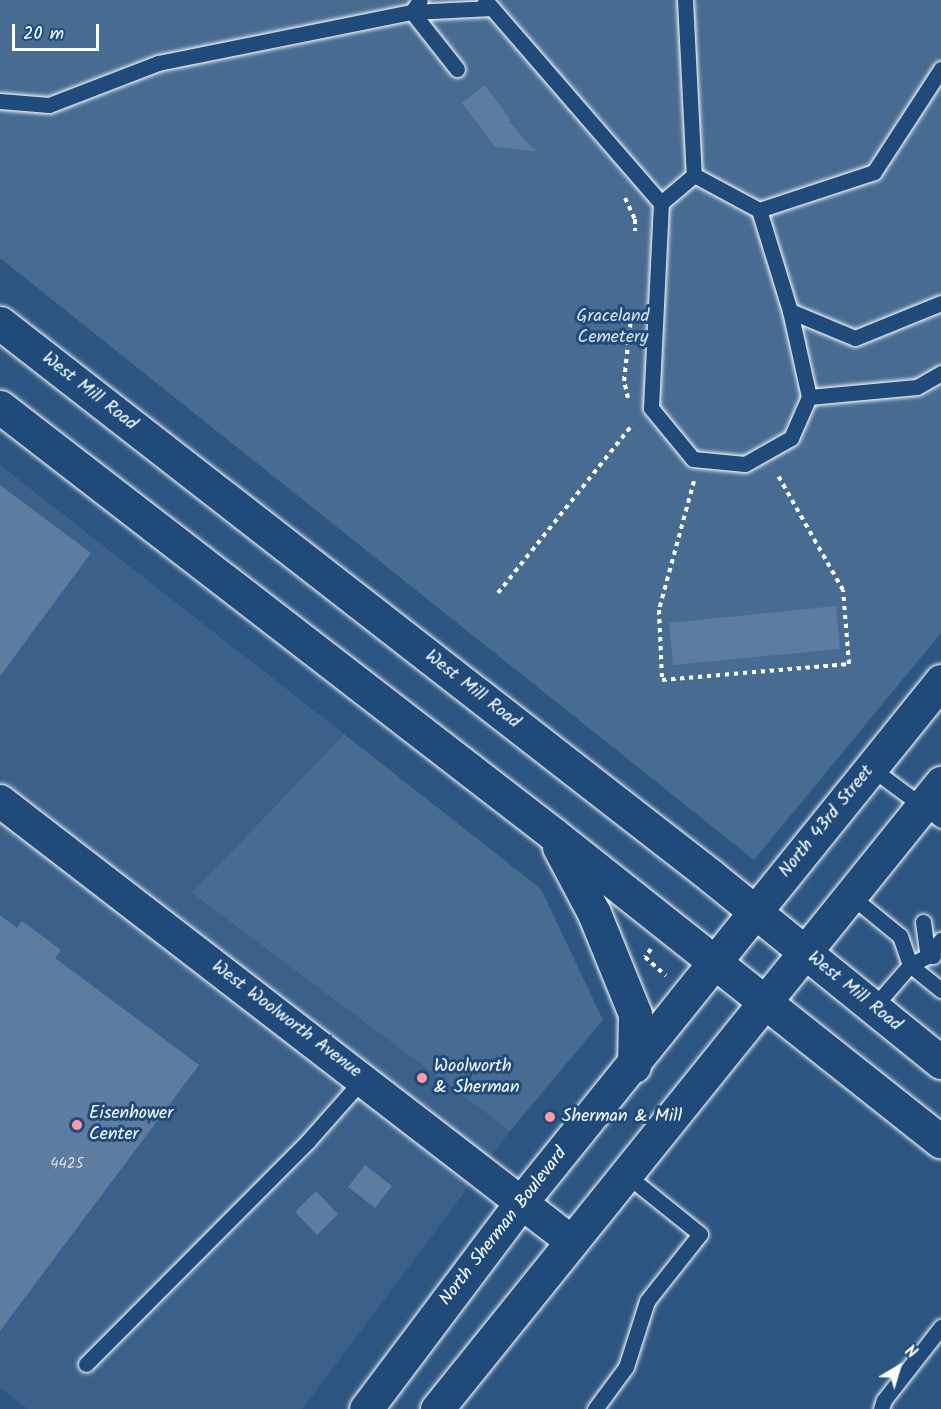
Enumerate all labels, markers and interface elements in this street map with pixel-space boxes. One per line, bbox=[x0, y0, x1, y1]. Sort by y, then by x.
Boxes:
scale bar bbox=[15, 12, 102, 50]
text: 20 m bbox=[23, 20, 64, 49]
park label: Graceland Cemetery bbox=[577, 307, 649, 350]
street label: West Mill Road bbox=[37, 348, 141, 436]
street label: West Mill Road bbox=[420, 646, 524, 734]
street label: North 43rd Street bbox=[775, 762, 879, 882]
street label: West Mill Road bbox=[803, 948, 905, 1036]
street label: West Woolworth Avenue bbox=[207, 957, 365, 1083]
place label: Woolworth & Sherman bbox=[434, 1057, 520, 1100]
marker: Woolworth & Sherman bbox=[415, 1071, 429, 1085]
place label: Eisenhower Center bbox=[89, 1104, 173, 1146]
place label: Sherman & Mill bbox=[562, 1106, 682, 1128]
marker: Sherman & Mill bbox=[543, 1110, 557, 1124]
marker: Eisenhower Center bbox=[70, 1118, 84, 1132]
street label: North Sherman Boulevard bbox=[436, 1144, 572, 1310]
house number: 4425 bbox=[50, 1156, 84, 1174]
north arrow bbox=[869, 1337, 929, 1397]
text: N bbox=[899, 1339, 922, 1365]

